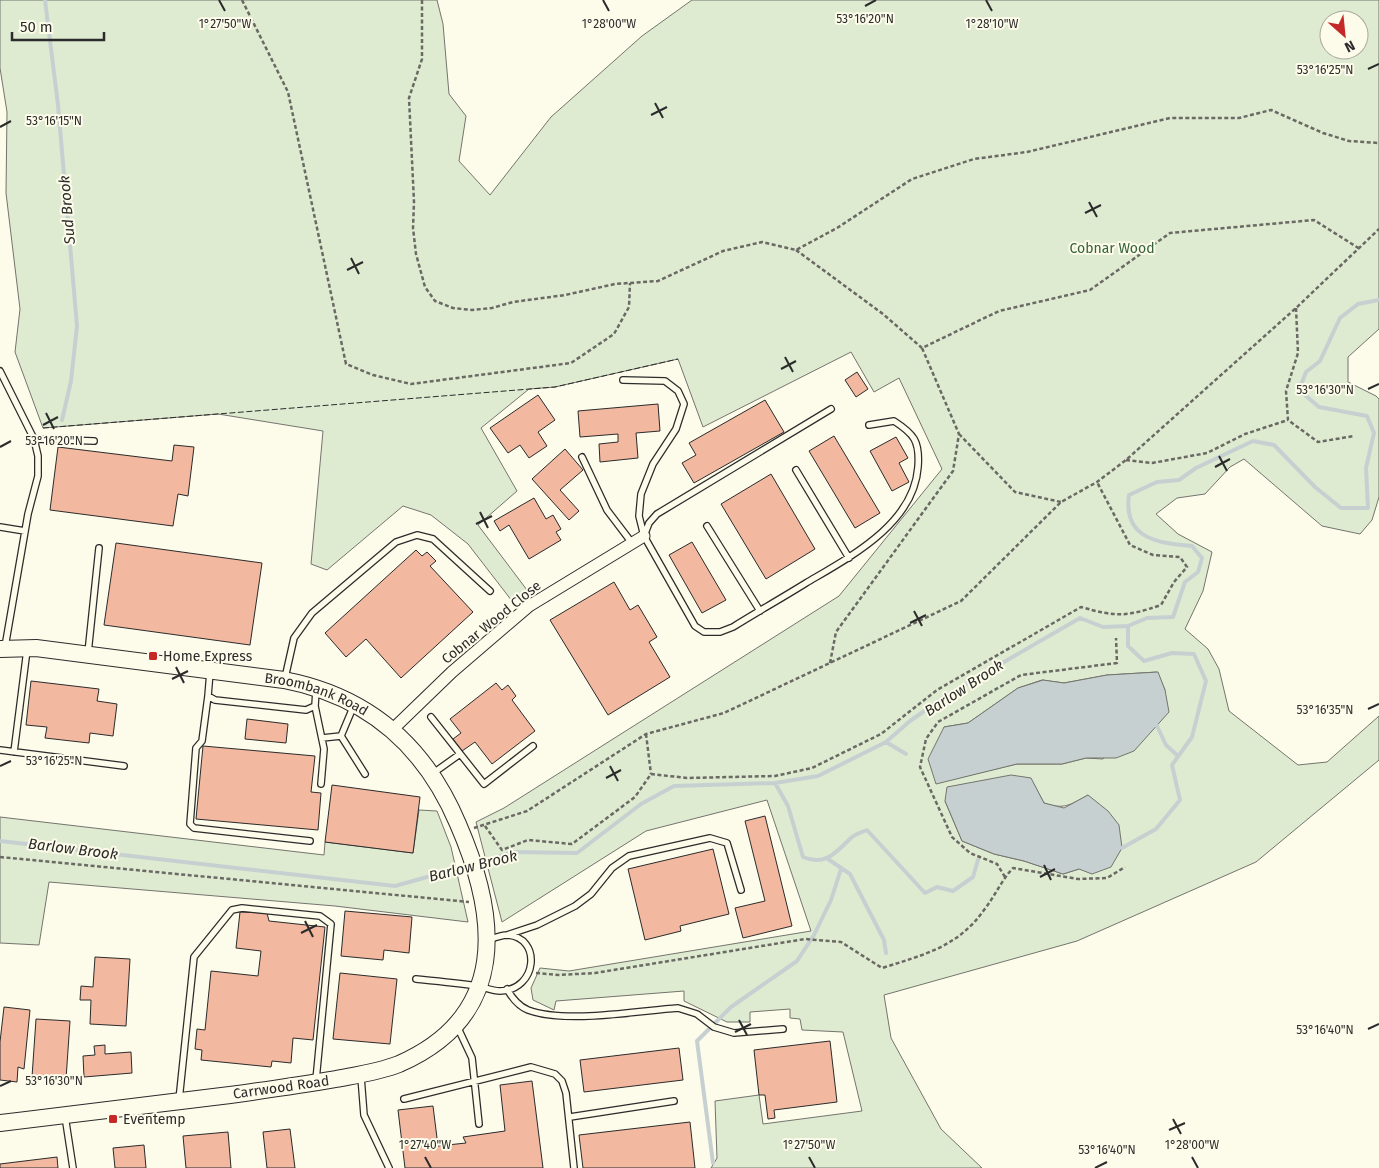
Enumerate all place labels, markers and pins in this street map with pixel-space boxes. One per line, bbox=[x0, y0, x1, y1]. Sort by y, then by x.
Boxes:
place label: Home Express bbox=[163, 648, 253, 665]
marker: Home Express bbox=[147, 650, 159, 662]
place label: Eventemp bbox=[123, 1111, 186, 1128]
marker: Eventemp bbox=[107, 1113, 119, 1125]

